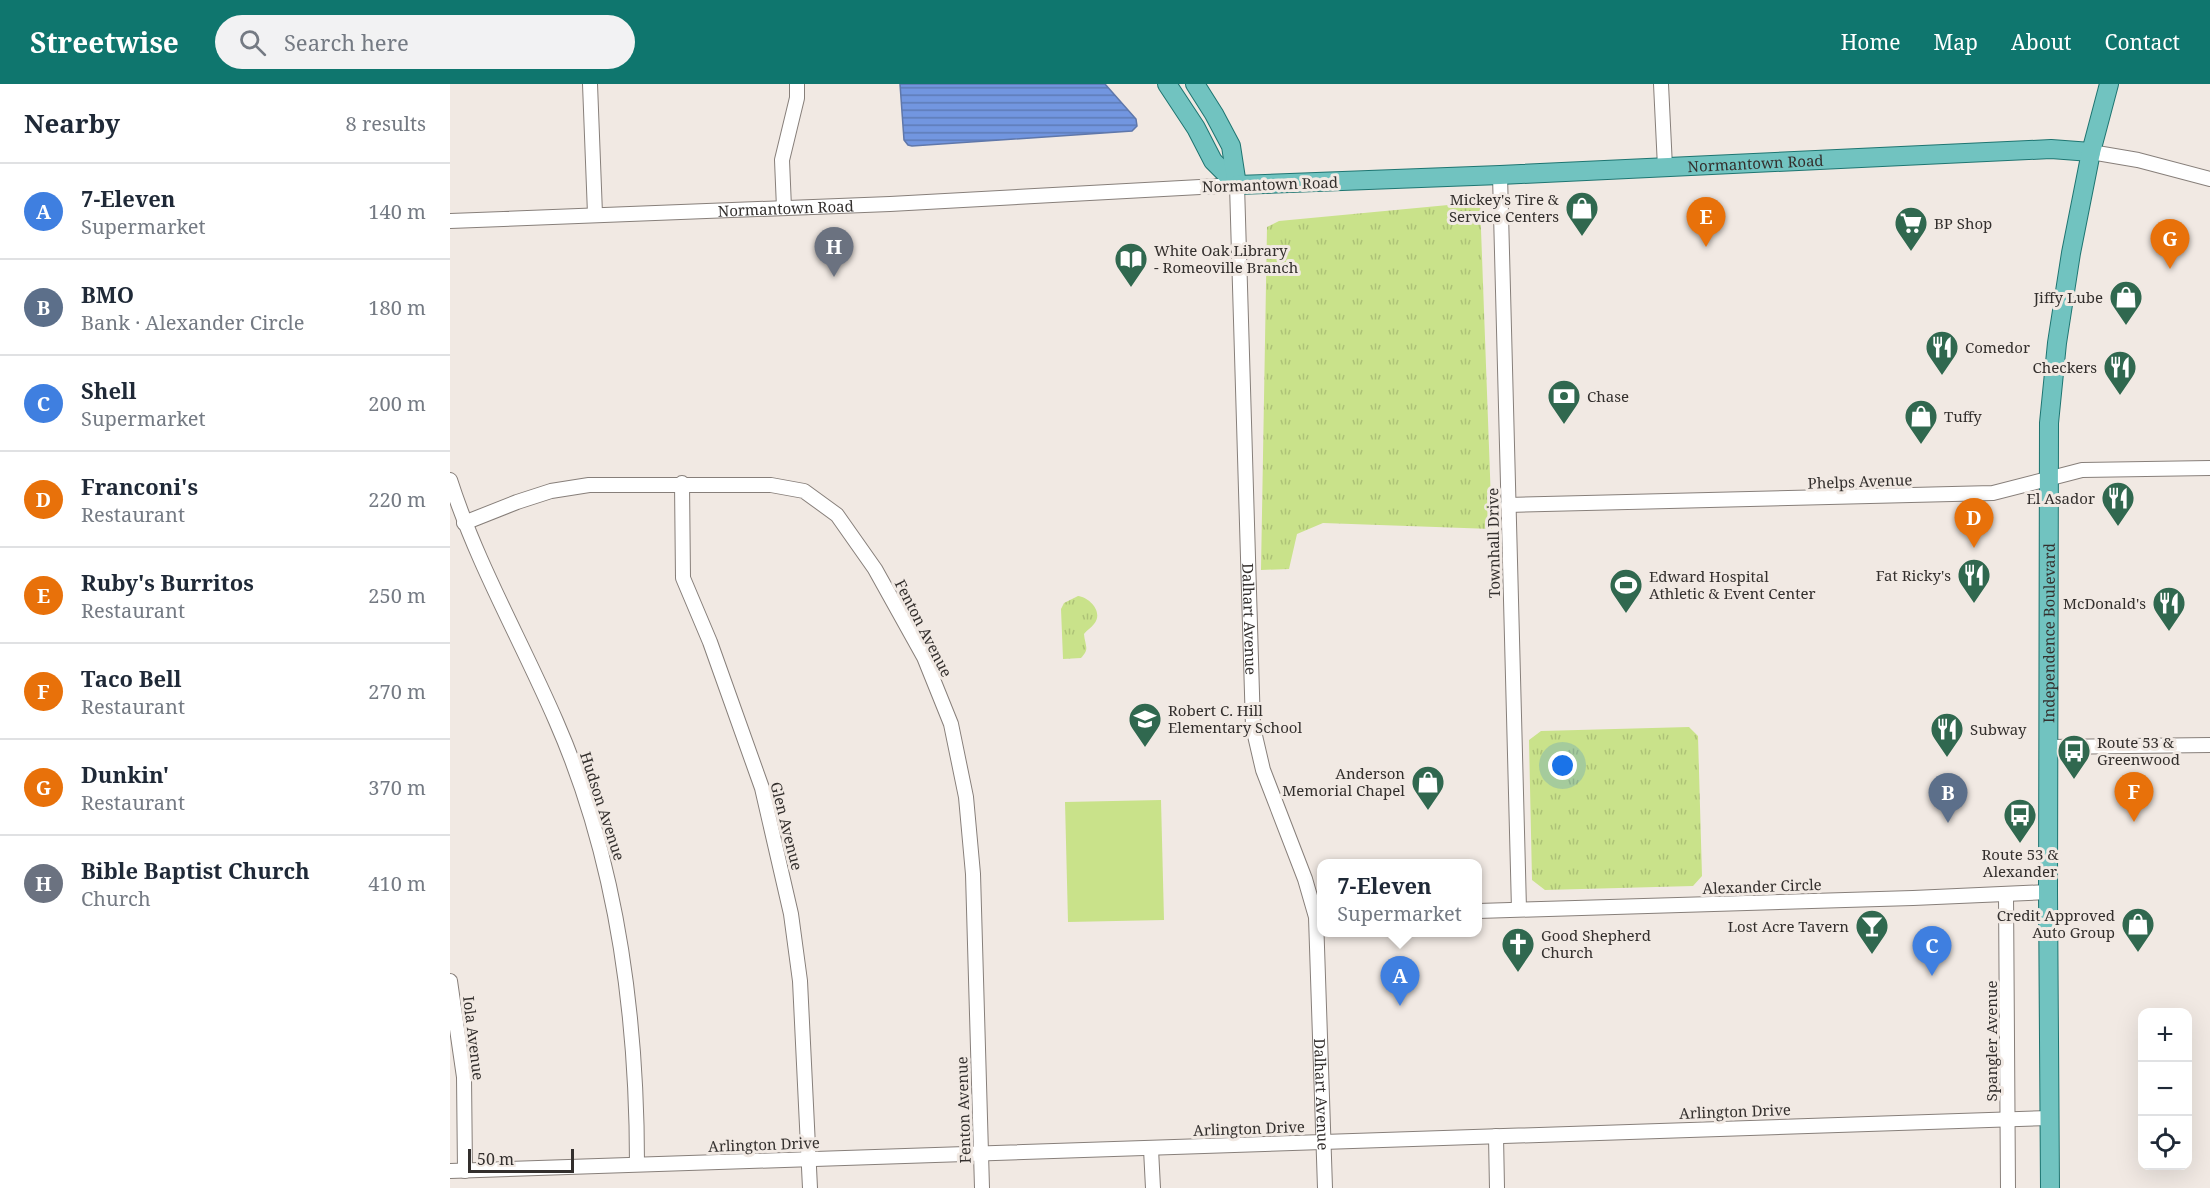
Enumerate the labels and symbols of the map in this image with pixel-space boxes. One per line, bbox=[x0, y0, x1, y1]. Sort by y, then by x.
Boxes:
street label: Normantown Road bbox=[1687, 150, 1824, 176]
street label: Normantown Road bbox=[1202, 172, 1338, 196]
place label: Mickey's Tire & Service Centers bbox=[1449, 189, 1559, 226]
shop icon: Mickey's Tire & Service Centers bbox=[1564, 190, 1600, 237]
street label: Normantown Road bbox=[717, 195, 854, 221]
pin: E bbox=[1686, 198, 1726, 247]
supermarket icon: BP Shop bbox=[1893, 205, 1929, 252]
place label: BP Shop bbox=[1934, 213, 1992, 233]
pin: G bbox=[2150, 220, 2190, 269]
pin: H bbox=[814, 228, 854, 277]
place label: White Oak Library - Romeoville Branch bbox=[1154, 240, 1299, 277]
library icon: White Oak Library - Romeoville Branch bbox=[1113, 241, 1149, 288]
shop icon: Jiffy Lube bbox=[2108, 279, 2144, 326]
place label: Jiffy Lube bbox=[2033, 287, 2103, 307]
restaurant icon: Comedor bbox=[1924, 329, 1960, 376]
place label: Comedor bbox=[1965, 337, 2030, 357]
restaurant icon: Checkers bbox=[2102, 349, 2138, 396]
place label: Checkers bbox=[2033, 357, 2097, 377]
bank icon: Chase bbox=[1546, 378, 1582, 425]
place label: Chase bbox=[1587, 386, 1629, 406]
shop icon: Tuffy bbox=[1903, 398, 1939, 445]
place label: Tuffy bbox=[1944, 406, 1982, 426]
street label: Phelps Avenue bbox=[1807, 469, 1913, 493]
restaurant icon: El Asador bbox=[2100, 480, 2136, 527]
street label: Townhall Drive bbox=[1482, 488, 1504, 598]
place label: El Asador bbox=[2026, 488, 2095, 508]
pin: D bbox=[1954, 498, 1994, 548]
street label: Independence Boulevard bbox=[2038, 543, 2059, 723]
restaurant icon: Fat Ricky's bbox=[1956, 557, 1992, 604]
street label: Dalhart Avenue bbox=[1238, 563, 1261, 675]
place label: Fat Ricky's bbox=[1876, 565, 1951, 585]
place label: Edward Hospital Athletic & Event Center bbox=[1649, 566, 1816, 603]
sports icon: Edward Hospital Athletic & Event Center bbox=[1608, 567, 1644, 614]
street label: Fenton Avenue bbox=[891, 576, 957, 680]
restaurant icon: McDonald's bbox=[2151, 585, 2187, 632]
place label: McDonald's bbox=[2063, 593, 2146, 613]
place label: Robert C. Hill Elementary School bbox=[1168, 700, 1302, 737]
school or university icon: Robert C. Hill Elementary School bbox=[1127, 701, 1163, 748]
restaurant icon: Subway bbox=[1929, 711, 1965, 758]
place label: Subway bbox=[1970, 719, 2027, 739]
place label: Route 53 & Greenwood bbox=[2097, 732, 2180, 769]
bus stop icon: Route 53 & Greenwood bbox=[2056, 733, 2092, 780]
street label: Hudson Avenue bbox=[576, 749, 630, 863]
your location bbox=[1548, 751, 1577, 780]
place label: Anderson Memorial Chapel bbox=[1282, 763, 1405, 800]
shop icon: Anderson Memorial Chapel bbox=[1410, 764, 1446, 811]
pin: F bbox=[2114, 772, 2154, 822]
pin: B bbox=[1928, 774, 1968, 823]
street label: Glen Avenue bbox=[766, 780, 808, 872]
bus stop icon: Route 53 & Alexander bbox=[2002, 797, 2038, 844]
place label: Route 53 & Alexander bbox=[1981, 844, 2059, 881]
street label: Alexander Circle bbox=[1702, 874, 1822, 898]
place label: Credit Approved Auto Group bbox=[1997, 905, 2115, 942]
shop icon: Credit Approved Auto Group bbox=[2120, 906, 2156, 953]
bar icon: Lost Acre Tavern bbox=[1854, 908, 1890, 955]
place label: Lost Acre Tavern bbox=[1728, 916, 1849, 936]
place label: Good Shepherd Church bbox=[1541, 925, 1651, 962]
church icon: Good Shepherd Church bbox=[1500, 926, 1536, 973]
pin: C bbox=[1912, 926, 1952, 976]
pin: A bbox=[1380, 956, 1420, 1006]
street label: Spangler Avenue bbox=[1981, 981, 2001, 1101]
street label: Iola Avenue bbox=[459, 995, 489, 1081]
street label: Dalhart Avenue bbox=[1310, 1038, 1334, 1151]
street label: Fenton Avenue bbox=[951, 1056, 975, 1164]
street label: Arlington Drive bbox=[1679, 1099, 1791, 1123]
street label: Arlington Drive bbox=[1193, 1116, 1305, 1140]
street label: Arlington Drive bbox=[708, 1132, 820, 1156]
scale bar bbox=[468, 1146, 574, 1174]

